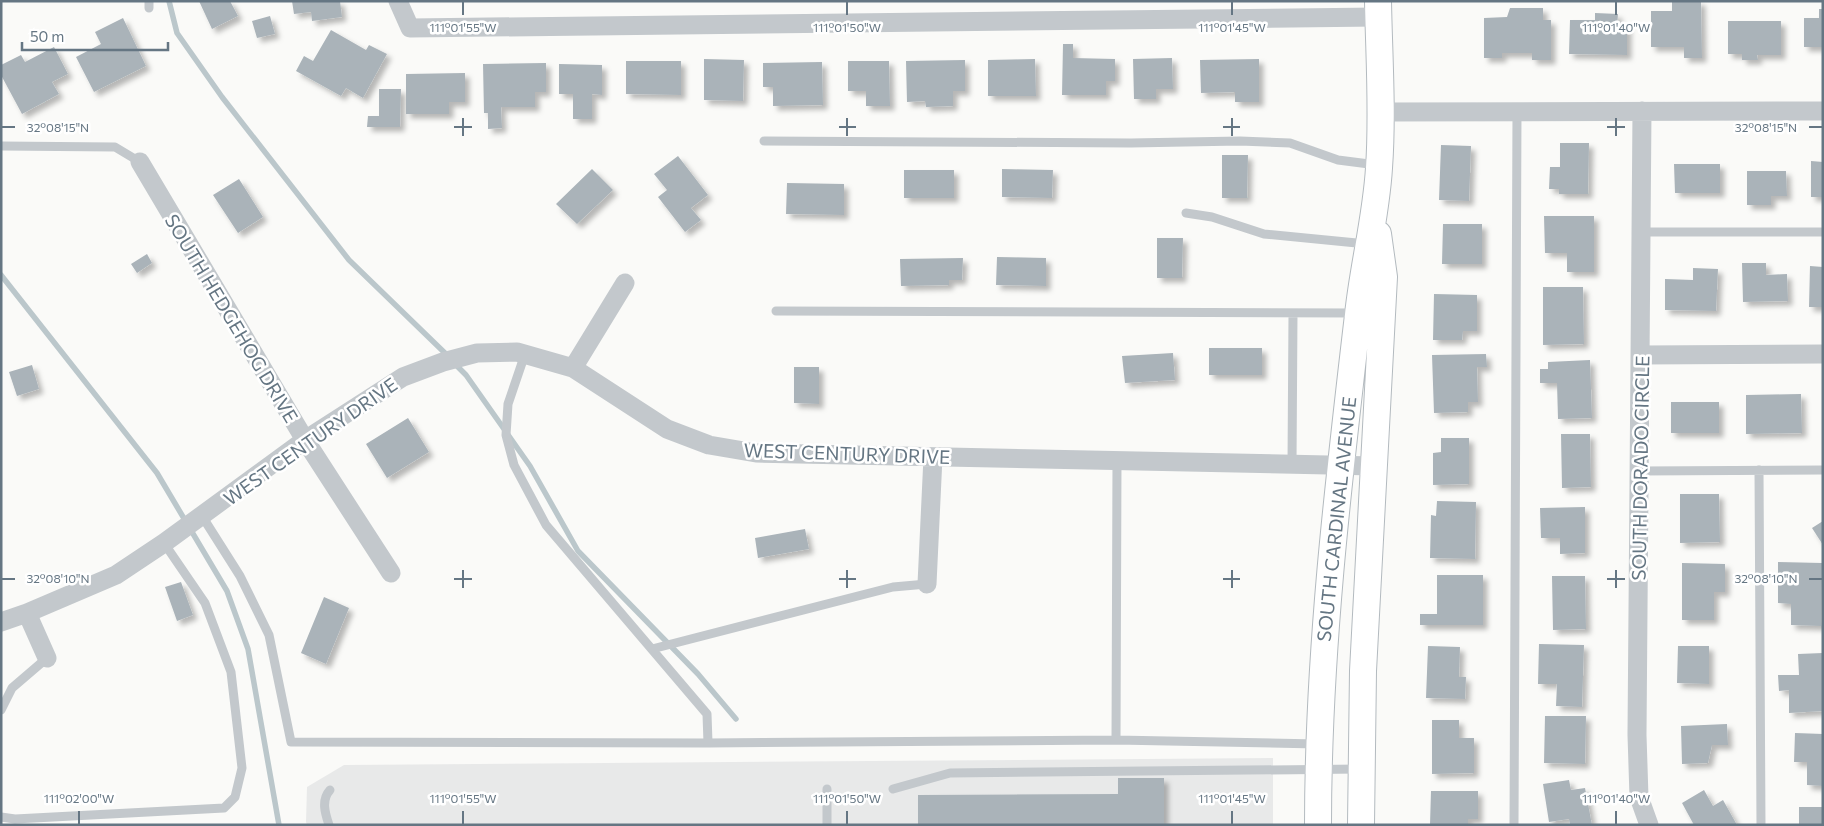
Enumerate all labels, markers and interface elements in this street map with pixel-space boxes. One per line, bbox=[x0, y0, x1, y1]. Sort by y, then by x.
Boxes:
scale bar bbox=[22, 20, 169, 52]
text: 111°01'55"W bbox=[429, 20, 497, 34]
text: 111°01'50"W bbox=[813, 20, 881, 34]
text: 111°01'45"W bbox=[1198, 20, 1266, 34]
text: 111°01'40"W bbox=[1582, 20, 1650, 34]
text: 50 m bbox=[30, 27, 64, 45]
text: 32°08'15"N bbox=[27, 120, 89, 134]
text: 32°08'15"N bbox=[1735, 120, 1797, 134]
street label: SOUTH HEDGEHOG DRIVE bbox=[161, 210, 303, 426]
street label: SOUTH DORADO CIRCLE bbox=[1627, 355, 1653, 581]
street label: WEST CENTURY DRIVE bbox=[219, 372, 401, 510]
street label: SOUTH CARDINAL AVENUE bbox=[1312, 395, 1360, 643]
street label: WEST CENTURY DRIVE bbox=[743, 438, 951, 468]
text: 32°08'10"N bbox=[26, 571, 90, 585]
text: 32°08'10"N bbox=[1734, 571, 1798, 585]
text: 111°02'00"W bbox=[44, 791, 114, 805]
text: 111°01'55"W bbox=[429, 791, 497, 805]
text: 111°01'50"W bbox=[813, 791, 881, 805]
text: 111°01'45"W bbox=[1198, 791, 1266, 805]
text: 111°01'40"W bbox=[1582, 791, 1650, 805]

